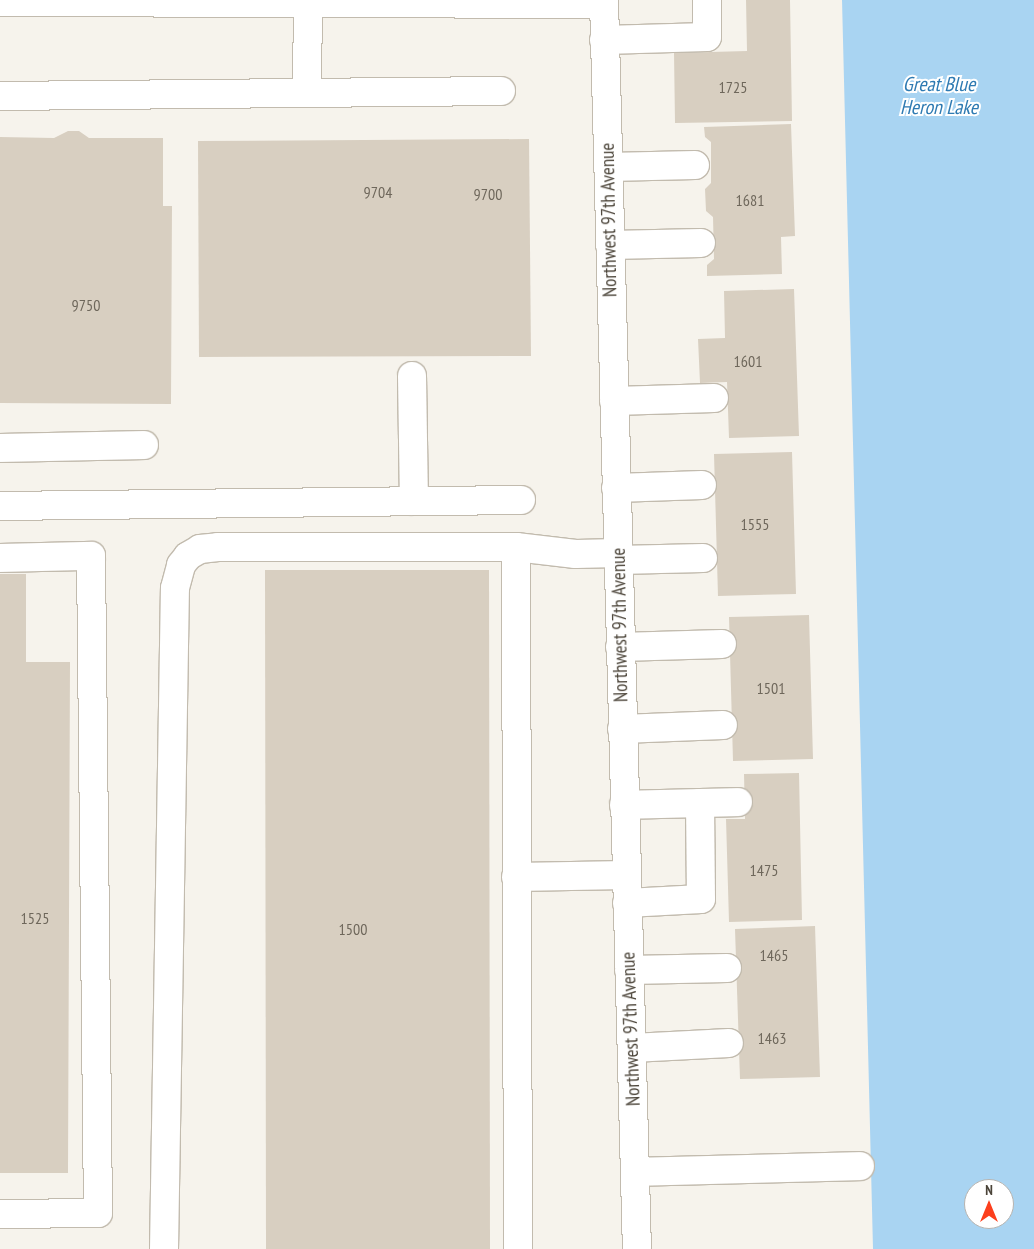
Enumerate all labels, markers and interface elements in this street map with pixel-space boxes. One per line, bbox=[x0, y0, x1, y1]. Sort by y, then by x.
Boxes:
water label: Great Blue Heron Lake bbox=[900, 73, 978, 120]
house number: 1725 bbox=[719, 77, 747, 97]
street label: Northwest 97th Avenue bbox=[596, 142, 622, 298]
house number: 9704 bbox=[364, 182, 392, 202]
house number: 9700 bbox=[474, 184, 502, 204]
house number: 1681 bbox=[736, 190, 764, 210]
house number: 9750 bbox=[72, 295, 100, 315]
house number: 1601 bbox=[734, 351, 762, 371]
house number: 1555 bbox=[741, 514, 769, 534]
street label: Northwest 97th Avenue bbox=[607, 547, 633, 703]
house number: 1501 bbox=[757, 678, 785, 698]
house number: 1475 bbox=[750, 860, 778, 880]
house number: 1525 bbox=[21, 908, 49, 928]
house number: 1500 bbox=[339, 919, 367, 939]
house number: 1465 bbox=[760, 945, 788, 965]
street label: Northwest 97th Avenue bbox=[617, 951, 645, 1107]
house number: 1463 bbox=[758, 1028, 786, 1048]
north arrow bbox=[964, 1179, 1014, 1229]
text: N bbox=[985, 1181, 993, 1199]

